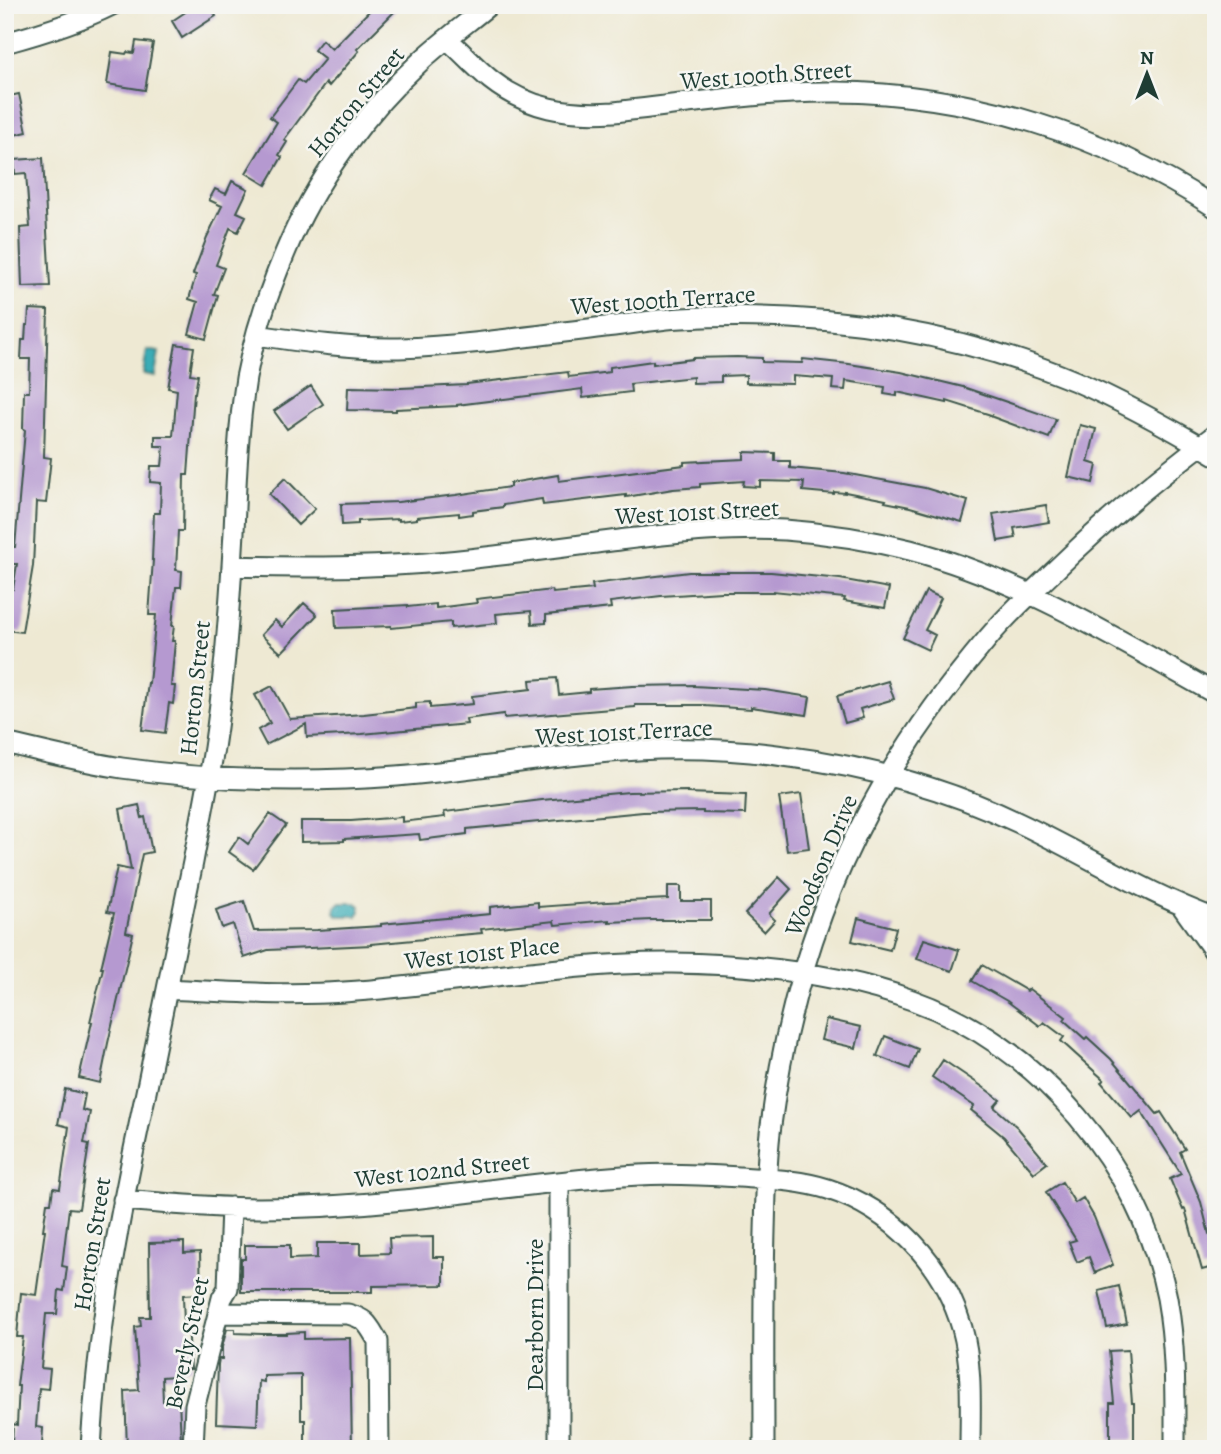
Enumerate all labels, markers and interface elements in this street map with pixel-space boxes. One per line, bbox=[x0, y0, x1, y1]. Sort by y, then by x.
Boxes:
north arrow bbox=[1112, 38, 1182, 108]
street label: Horton Street bbox=[300, 40, 412, 164]
text: N bbox=[1140, 45, 1154, 71]
street label: West 100th Street bbox=[678, 53, 853, 97]
street label: West 100th Terrace bbox=[568, 278, 757, 322]
street label: West 101st Street bbox=[613, 492, 780, 532]
street label: Horton Street bbox=[172, 619, 218, 757]
street label: West 101st Terrace bbox=[534, 711, 713, 753]
street label: Woodson Drive bbox=[776, 789, 865, 942]
street label: West 101st Place bbox=[402, 929, 561, 977]
street label: West 102nd Street bbox=[352, 1145, 531, 1195]
street label: Horton Street bbox=[66, 1174, 118, 1313]
street label: Dearborn Drive bbox=[519, 1238, 551, 1392]
street label: Beverly Street bbox=[157, 1273, 217, 1413]

